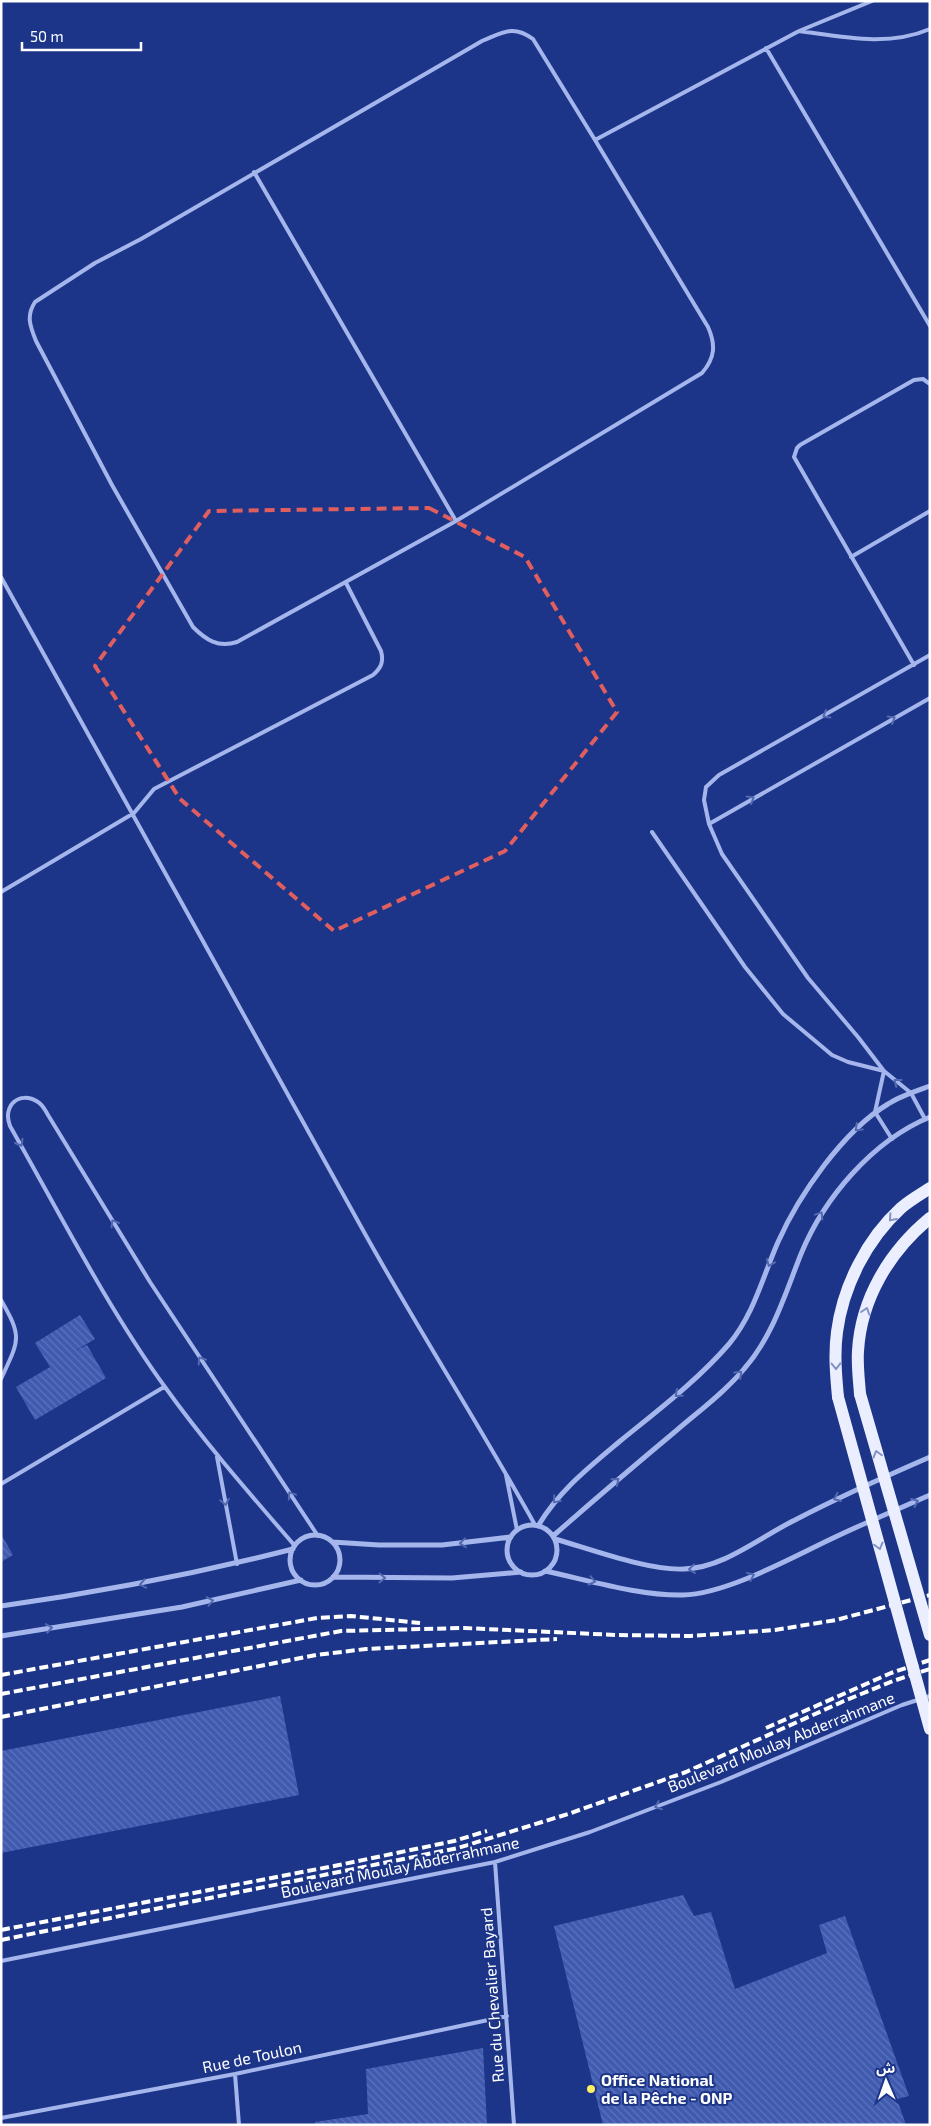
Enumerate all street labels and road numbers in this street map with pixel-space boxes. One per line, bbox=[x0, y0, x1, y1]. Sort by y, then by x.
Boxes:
street label: Boulevard Moulay Abderrahmane bbox=[665, 1687, 897, 1796]
street label: Boulevard Moulay Abderrahmane bbox=[279, 1832, 521, 1901]
street label: Rue du Chevalier Bayard bbox=[476, 1907, 507, 2083]
street label: Rue de Toulon bbox=[201, 2037, 303, 2076]

